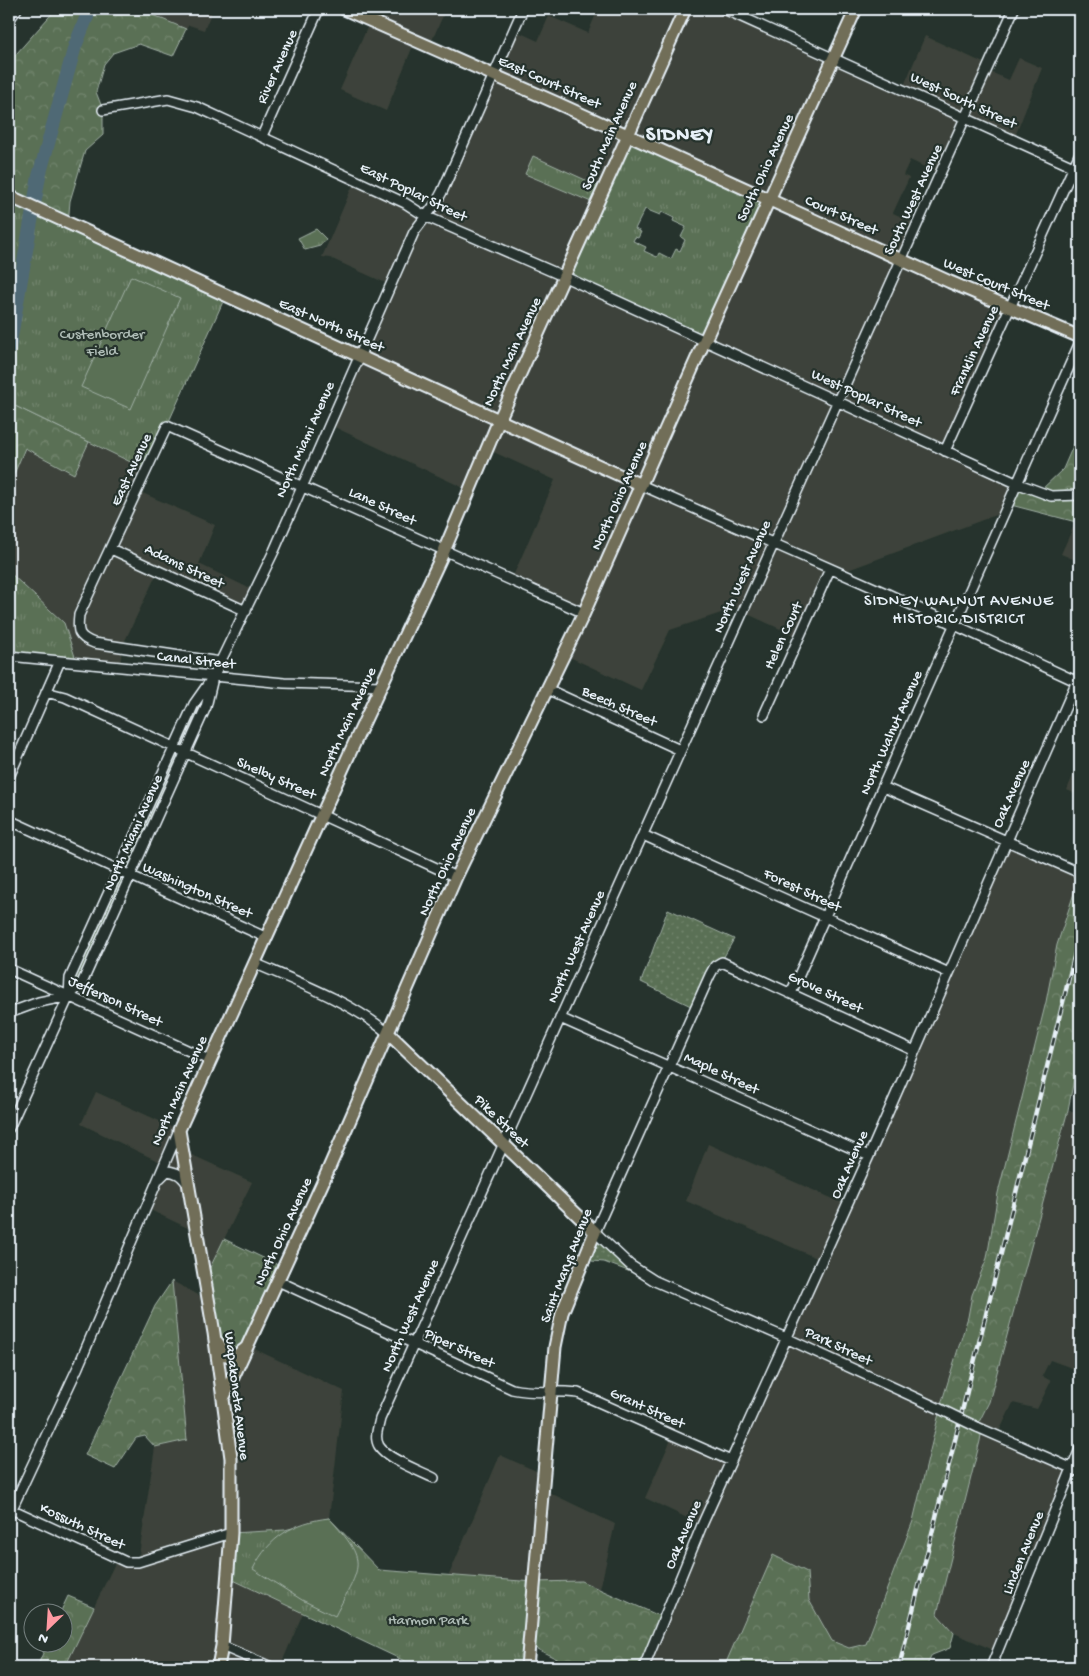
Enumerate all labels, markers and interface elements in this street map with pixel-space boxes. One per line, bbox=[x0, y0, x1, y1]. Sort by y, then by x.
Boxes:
street label: River Avenue bbox=[254, 27, 302, 107]
street label: East Court Street bbox=[495, 52, 605, 115]
street label: West South Street bbox=[907, 68, 1021, 134]
street label: South Main Avenue bbox=[578, 79, 642, 193]
street label: South Ohio Avenue bbox=[733, 111, 799, 225]
district label: SIDNEY bbox=[646, 125, 714, 148]
street label: South West Avenue bbox=[880, 141, 948, 258]
street label: East Poplar Street bbox=[357, 159, 471, 228]
street label: Court Street bbox=[802, 192, 882, 241]
street label: West Court Street bbox=[940, 255, 1054, 316]
street label: North Main Avenue bbox=[480, 294, 546, 409]
street label: East North Street bbox=[275, 295, 388, 358]
street label: Franklin Avenue bbox=[946, 303, 1004, 400]
park label: Custenborder Field bbox=[60, 326, 146, 361]
street label: West Poplar Street bbox=[808, 366, 926, 433]
street label: North Miami Avenue bbox=[272, 379, 340, 501]
street label: East Avenue bbox=[107, 431, 157, 509]
street label: North Ohio Avenue bbox=[588, 438, 652, 553]
street label: Lane Street bbox=[345, 484, 420, 531]
street label: North West Avenue bbox=[710, 518, 776, 636]
street label: Adams Street bbox=[141, 541, 228, 594]
district label: SIDNEY WALNUT AVENUE HISTORIC DISTRICT bbox=[864, 593, 1054, 630]
street label: Helen Court bbox=[761, 598, 808, 673]
street label: Canal Street bbox=[156, 648, 238, 674]
street label: North Main Avenue bbox=[315, 664, 381, 779]
street label: North Walnut Avenue bbox=[857, 668, 928, 798]
street label: Beech Street bbox=[578, 682, 661, 732]
street label: Shelby Street bbox=[234, 754, 320, 805]
street label: Oak Avenue bbox=[989, 757, 1035, 831]
street label: North Miami Avenue bbox=[100, 772, 168, 894]
street label: North Ohio Avenue bbox=[415, 805, 481, 919]
street label: Washington Street bbox=[139, 859, 256, 924]
street label: Forest Street bbox=[759, 865, 845, 918]
street label: North West Avenue bbox=[544, 888, 610, 1006]
street label: Grove Street bbox=[785, 968, 867, 1019]
street label: Jefferson Street bbox=[65, 972, 167, 1032]
street label: North Main Avenue bbox=[148, 1033, 212, 1149]
street label: Maple Street bbox=[681, 1049, 763, 1100]
street label: Pike Street bbox=[469, 1091, 534, 1154]
street label: Oak Avenue bbox=[827, 1128, 873, 1202]
street label: North Ohio Avenue bbox=[251, 1175, 317, 1289]
street label: Saint Marys Avenue bbox=[537, 1206, 597, 1326]
street label: North West Avenue bbox=[378, 1257, 444, 1375]
street label: Park Street bbox=[801, 1323, 876, 1371]
street label: Piper Street bbox=[420, 1324, 499, 1374]
street label: Wapakoneta Avenue bbox=[219, 1331, 253, 1461]
street label: Grant Street bbox=[607, 1385, 689, 1434]
street label: Oak Avenue bbox=[662, 1498, 707, 1572]
street label: Kossuth Street bbox=[37, 1499, 129, 1555]
street label: Linden Avenue bbox=[999, 1509, 1049, 1597]
north arrow bbox=[22, 1604, 72, 1654]
park label: Harmon Park bbox=[388, 1612, 469, 1630]
text: N bbox=[36, 1628, 51, 1647]

